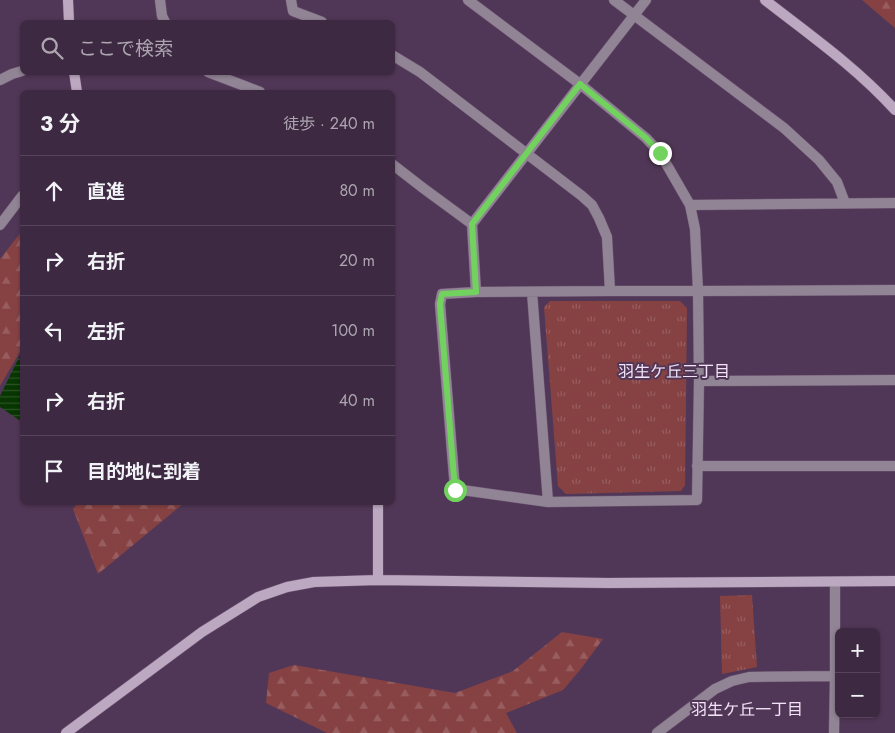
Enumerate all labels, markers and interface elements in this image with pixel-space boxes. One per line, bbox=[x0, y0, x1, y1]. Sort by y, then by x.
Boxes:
search box bbox=[20, 20, 395, 75]
icon: search bbox=[38, 34, 66, 62]
text: ここで検索 bbox=[78, 35, 173, 62]
text: 3 分 bbox=[40, 109, 80, 139]
text: 徒歩 · 240 m bbox=[283, 112, 375, 135]
route end bbox=[649, 142, 672, 165]
icon: ahead bbox=[40, 177, 68, 205]
text: 直進 bbox=[87, 178, 125, 205]
text: 80 m bbox=[339, 179, 375, 202]
icon: right bbox=[40, 247, 68, 275]
text: 右折 bbox=[87, 248, 125, 275]
text: 20 m bbox=[339, 249, 375, 272]
icon: left bbox=[40, 317, 68, 345]
text: 左折 bbox=[87, 318, 125, 345]
text: 100 m bbox=[331, 319, 375, 342]
district label: 羽生ケ丘三丁目 bbox=[618, 360, 730, 383]
icon: right bbox=[40, 387, 68, 415]
text: 右折 bbox=[87, 388, 125, 415]
text: 40 m bbox=[339, 389, 375, 412]
icon: arrive bbox=[40, 457, 68, 485]
text: 目的地に到着 bbox=[87, 458, 201, 485]
route start bbox=[444, 479, 467, 502]
map controls bbox=[835, 628, 880, 718]
button: + bbox=[835, 628, 880, 673]
button: − bbox=[835, 673, 880, 718]
district label: 羽生ケ丘一丁目 bbox=[691, 698, 803, 721]

